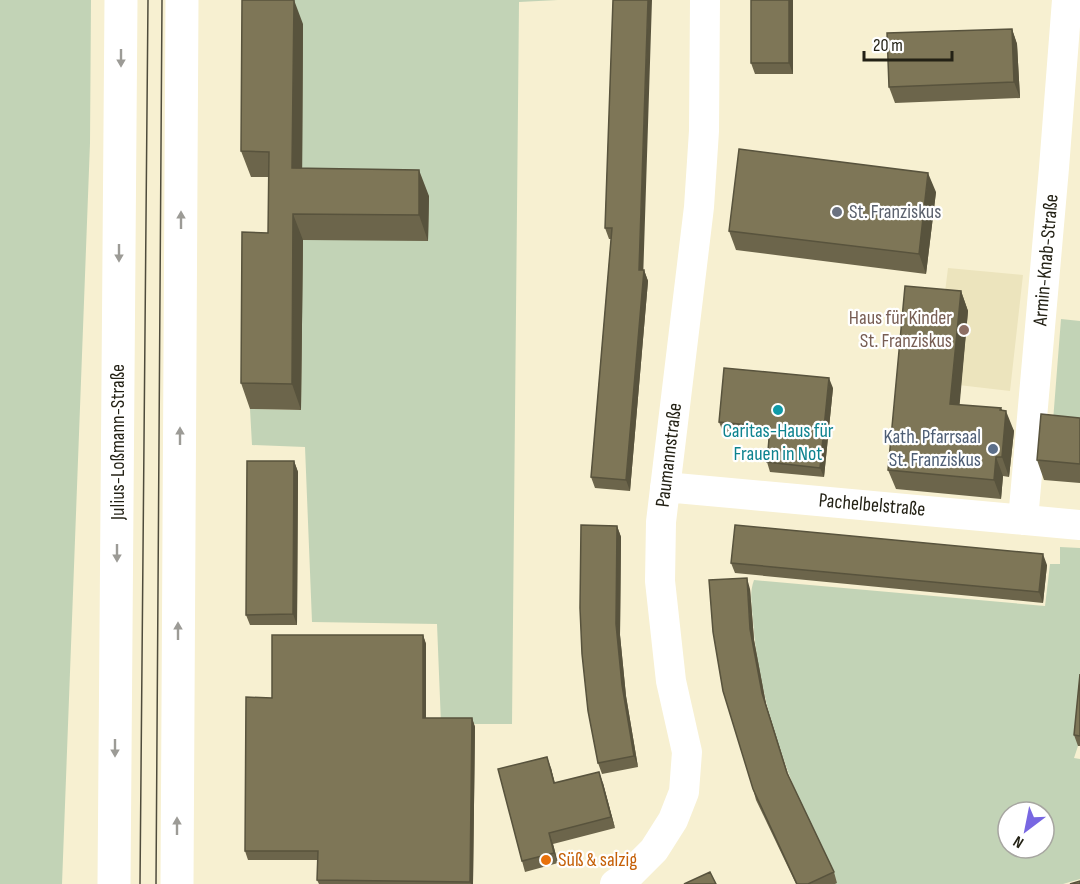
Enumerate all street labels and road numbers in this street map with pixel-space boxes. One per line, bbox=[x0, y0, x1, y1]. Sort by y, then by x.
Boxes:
street label: Armin-Knab-Straße bbox=[1028, 193, 1064, 328]
street label: Julius-Loßmann-Straße bbox=[106, 364, 130, 521]
street label: Paumannstraße bbox=[651, 402, 687, 508]
street label: Pachelbelstraße bbox=[818, 488, 926, 522]

